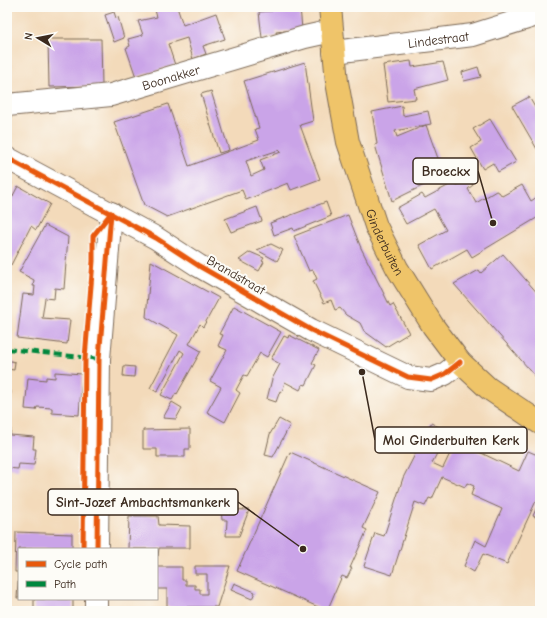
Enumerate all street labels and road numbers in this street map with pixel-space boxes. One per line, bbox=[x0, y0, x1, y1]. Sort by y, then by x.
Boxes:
street label: Lindestraat bbox=[407, 28, 471, 50]
street label: Boonakker bbox=[140, 61, 202, 93]
street label: Ginderbuiten bbox=[363, 207, 407, 278]
street label: Brandstraat bbox=[204, 252, 269, 298]

